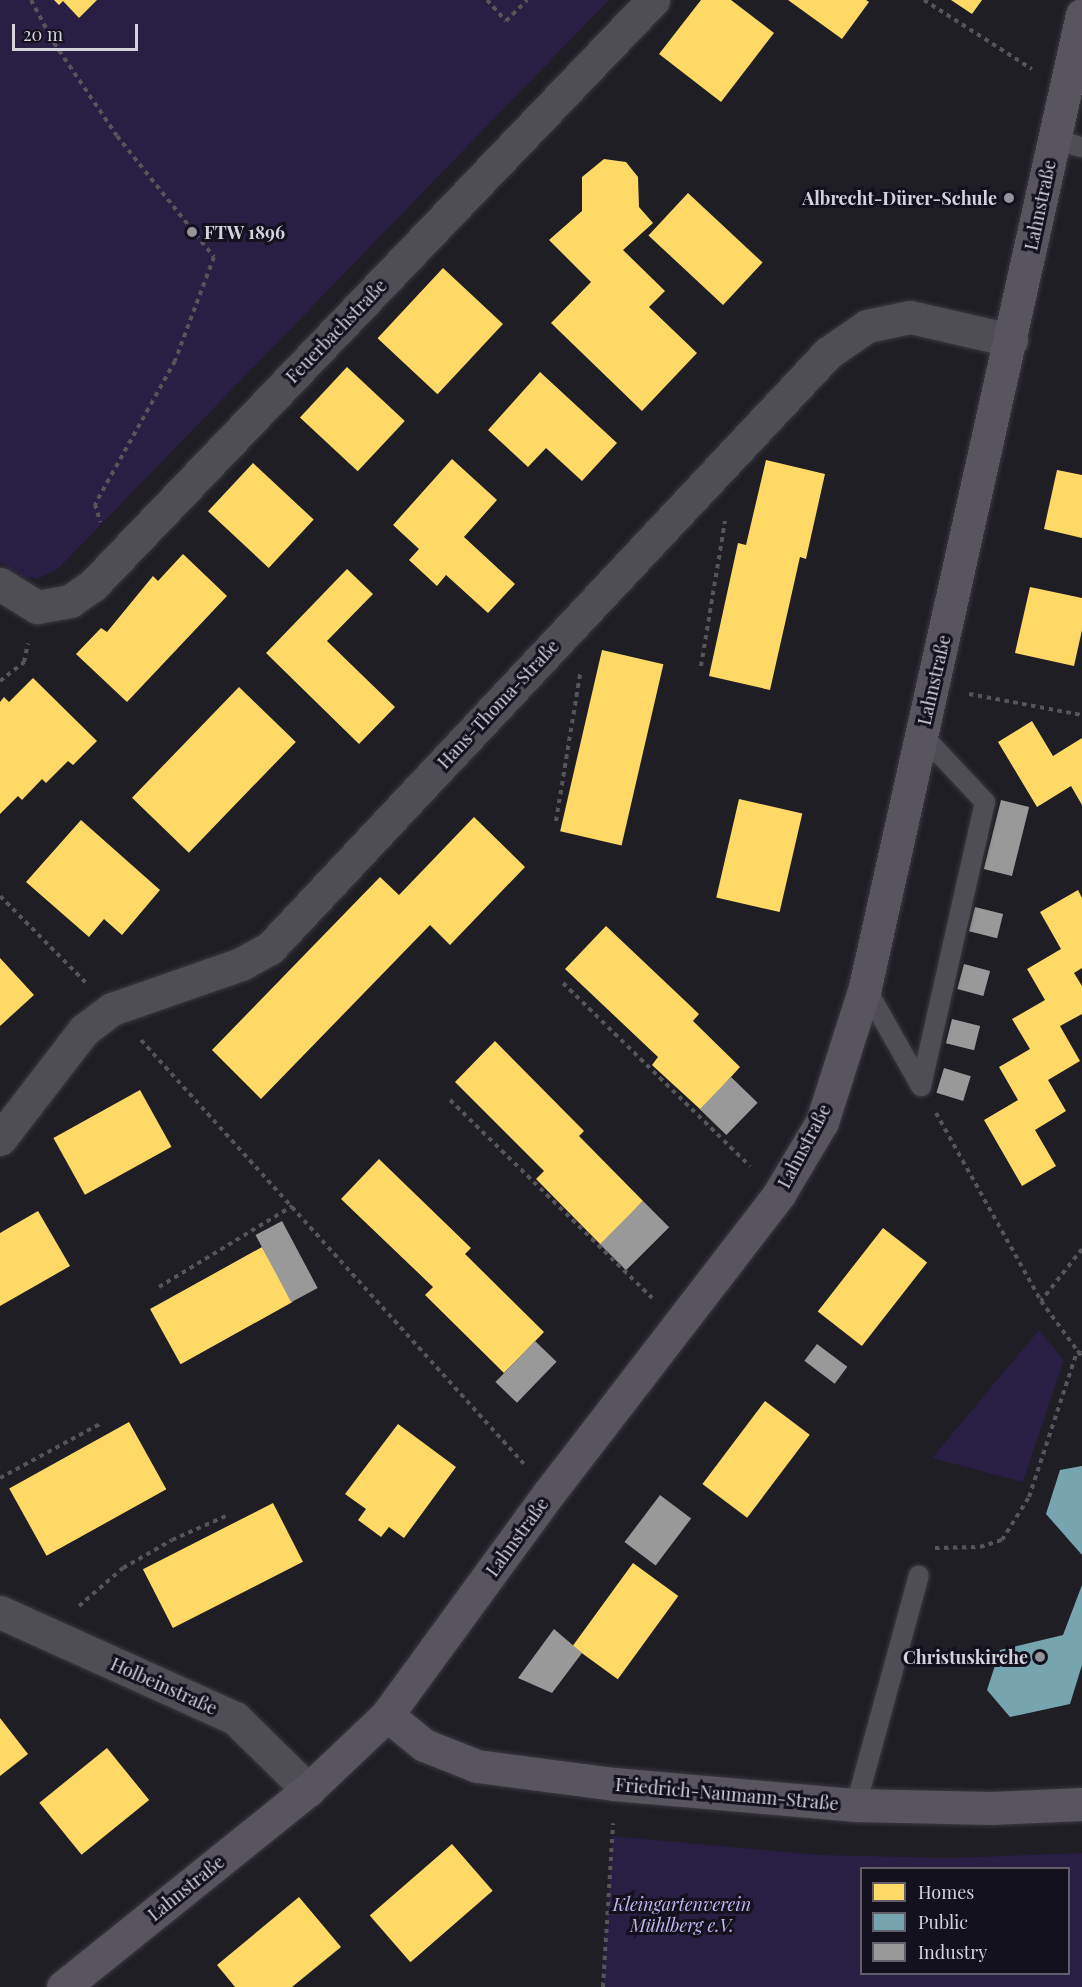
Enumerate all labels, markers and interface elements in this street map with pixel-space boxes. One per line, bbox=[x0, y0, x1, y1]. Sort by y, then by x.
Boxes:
scale bar bbox=[15, 12, 141, 50]
text: 20 m bbox=[23, 22, 63, 46]
street label: Lahnstraße bbox=[1020, 158, 1060, 252]
place label: Albrecht-Dürer-Schule bbox=[802, 187, 997, 209]
marker: Albrecht-Dürer-Schule bbox=[1002, 191, 1016, 205]
place label: FTW 1896 bbox=[204, 221, 285, 243]
marker: FTW 1896 bbox=[185, 225, 199, 239]
street label: Feuerbachstraße bbox=[281, 275, 391, 387]
street label: Lahnstraße bbox=[913, 633, 955, 727]
street label: Hans-Thoma-Straße bbox=[433, 635, 563, 773]
street label: Lahnstraße bbox=[773, 1100, 835, 1192]
street label: Lahnstraße bbox=[481, 1493, 553, 1581]
place label: Christuskirche bbox=[903, 1646, 1028, 1668]
marker: Christuskirche bbox=[1033, 1650, 1047, 1664]
street label: Holbeinstraße bbox=[107, 1653, 221, 1719]
street label: Friedrich-Naumann-Straße bbox=[614, 1773, 840, 1815]
street label: Lahnstraße bbox=[143, 1851, 229, 1925]
legend bbox=[860, 1867, 1070, 1975]
text: Homes bbox=[918, 1880, 974, 1904]
park label: Kleingartenverein Mühlberg e.V. bbox=[613, 1894, 751, 1936]
text: Public bbox=[918, 1910, 968, 1934]
text: Industry bbox=[918, 1940, 987, 1964]

